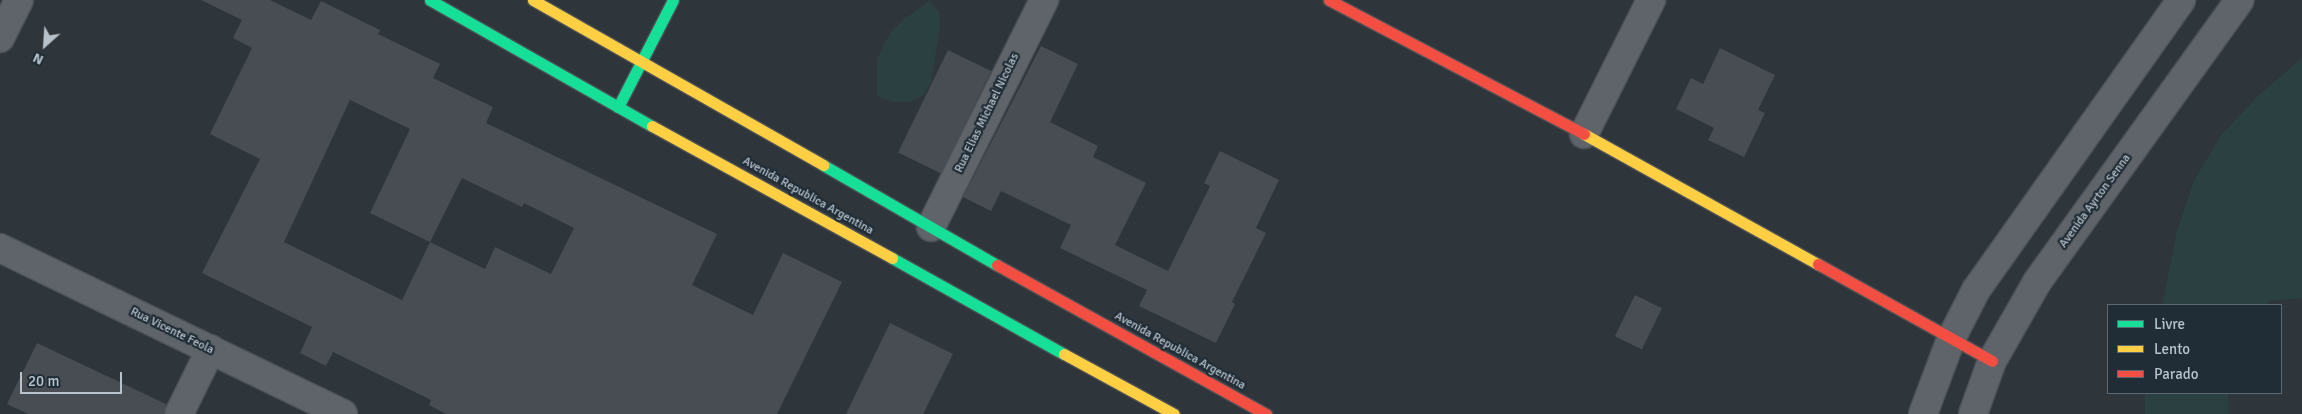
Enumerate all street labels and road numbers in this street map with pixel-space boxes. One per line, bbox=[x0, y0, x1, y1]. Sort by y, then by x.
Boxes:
street label: Rua Elias Michael Nicolas bbox=[952, 51, 1022, 175]
street label: Avenida Ayrton Senna bbox=[2056, 151, 2134, 251]
street label: Avenida Republica Argentina bbox=[740, 154, 876, 238]
street label: Rua Vicente Feola bbox=[128, 305, 216, 357]
street label: Avenida Republica Argentina bbox=[1112, 309, 1248, 393]

